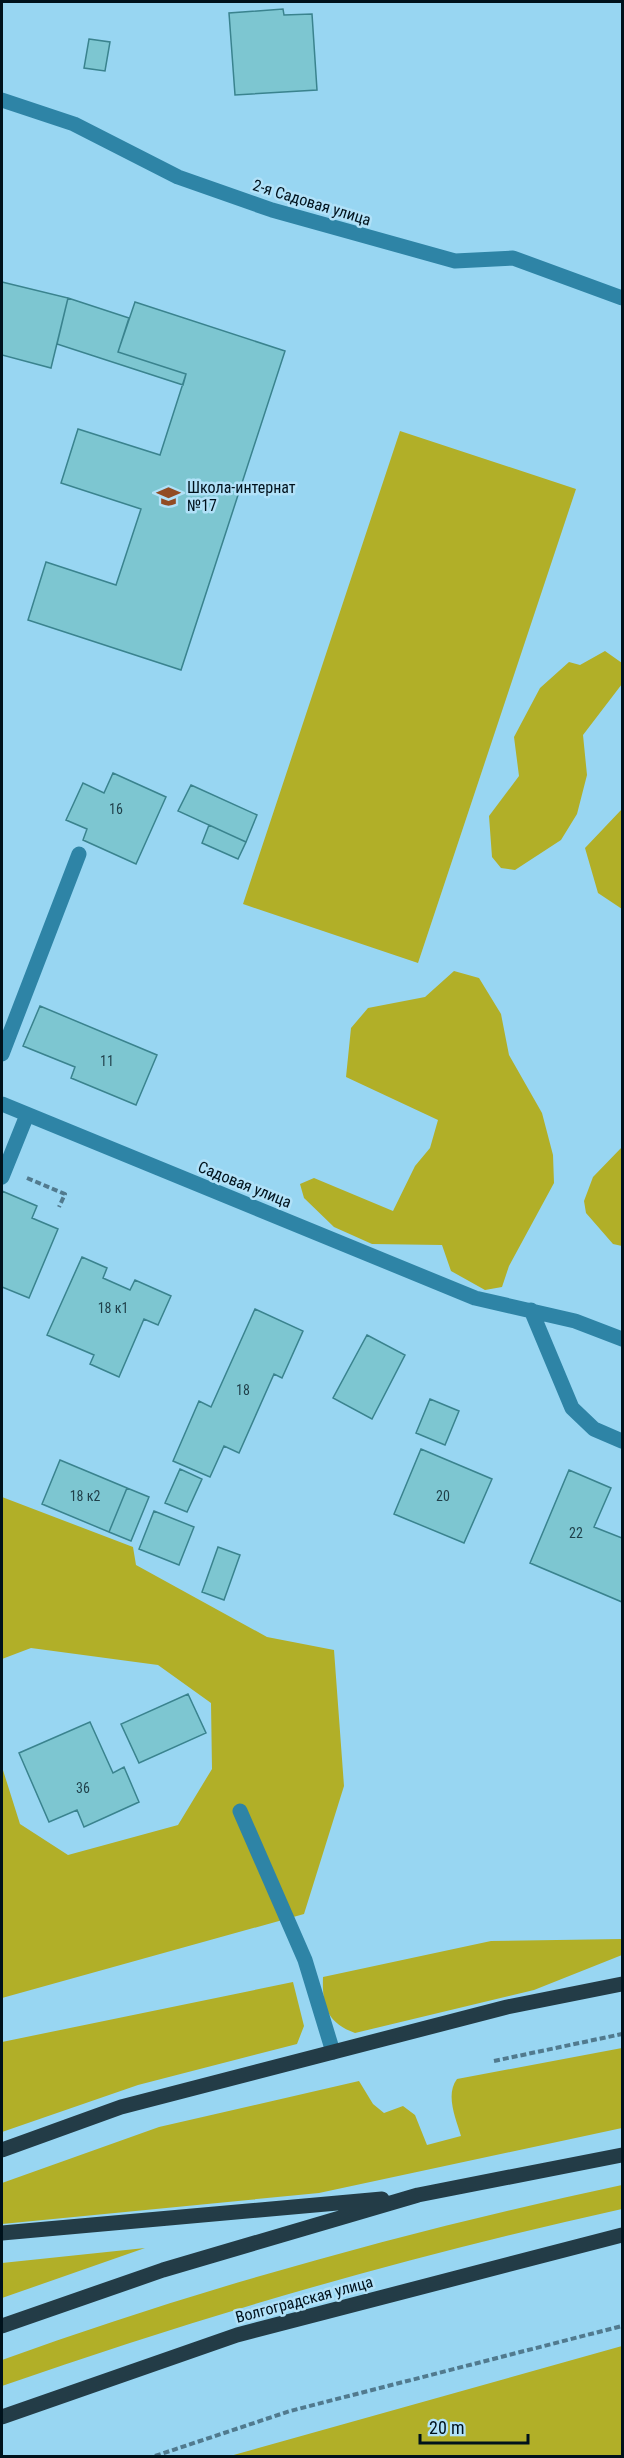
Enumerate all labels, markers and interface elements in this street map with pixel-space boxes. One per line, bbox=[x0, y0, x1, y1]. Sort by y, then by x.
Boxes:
street label: 2-я Садовая улица bbox=[251, 175, 373, 229]
place label: Школа-интернат №17 bbox=[187, 478, 296, 515]
school or university icon: Школа-интернат №17 bbox=[156, 483, 182, 509]
house number: 16 bbox=[109, 801, 123, 817]
house number: 11 bbox=[100, 1053, 114, 1069]
street label: Садовая улица bbox=[195, 1157, 294, 1212]
house number: 18 к1 bbox=[98, 1300, 128, 1316]
house number: 18 bbox=[236, 1382, 250, 1398]
house number: 18 к2 bbox=[70, 1488, 100, 1504]
house number: 20 bbox=[436, 1488, 450, 1504]
house number: 22 bbox=[569, 1525, 583, 1541]
house number: 36 bbox=[76, 1780, 90, 1796]
street label: Волгоградская улица bbox=[233, 2272, 375, 2327]
scale bar bbox=[420, 2407, 528, 2445]
text: 20 m bbox=[429, 2417, 464, 2438]

